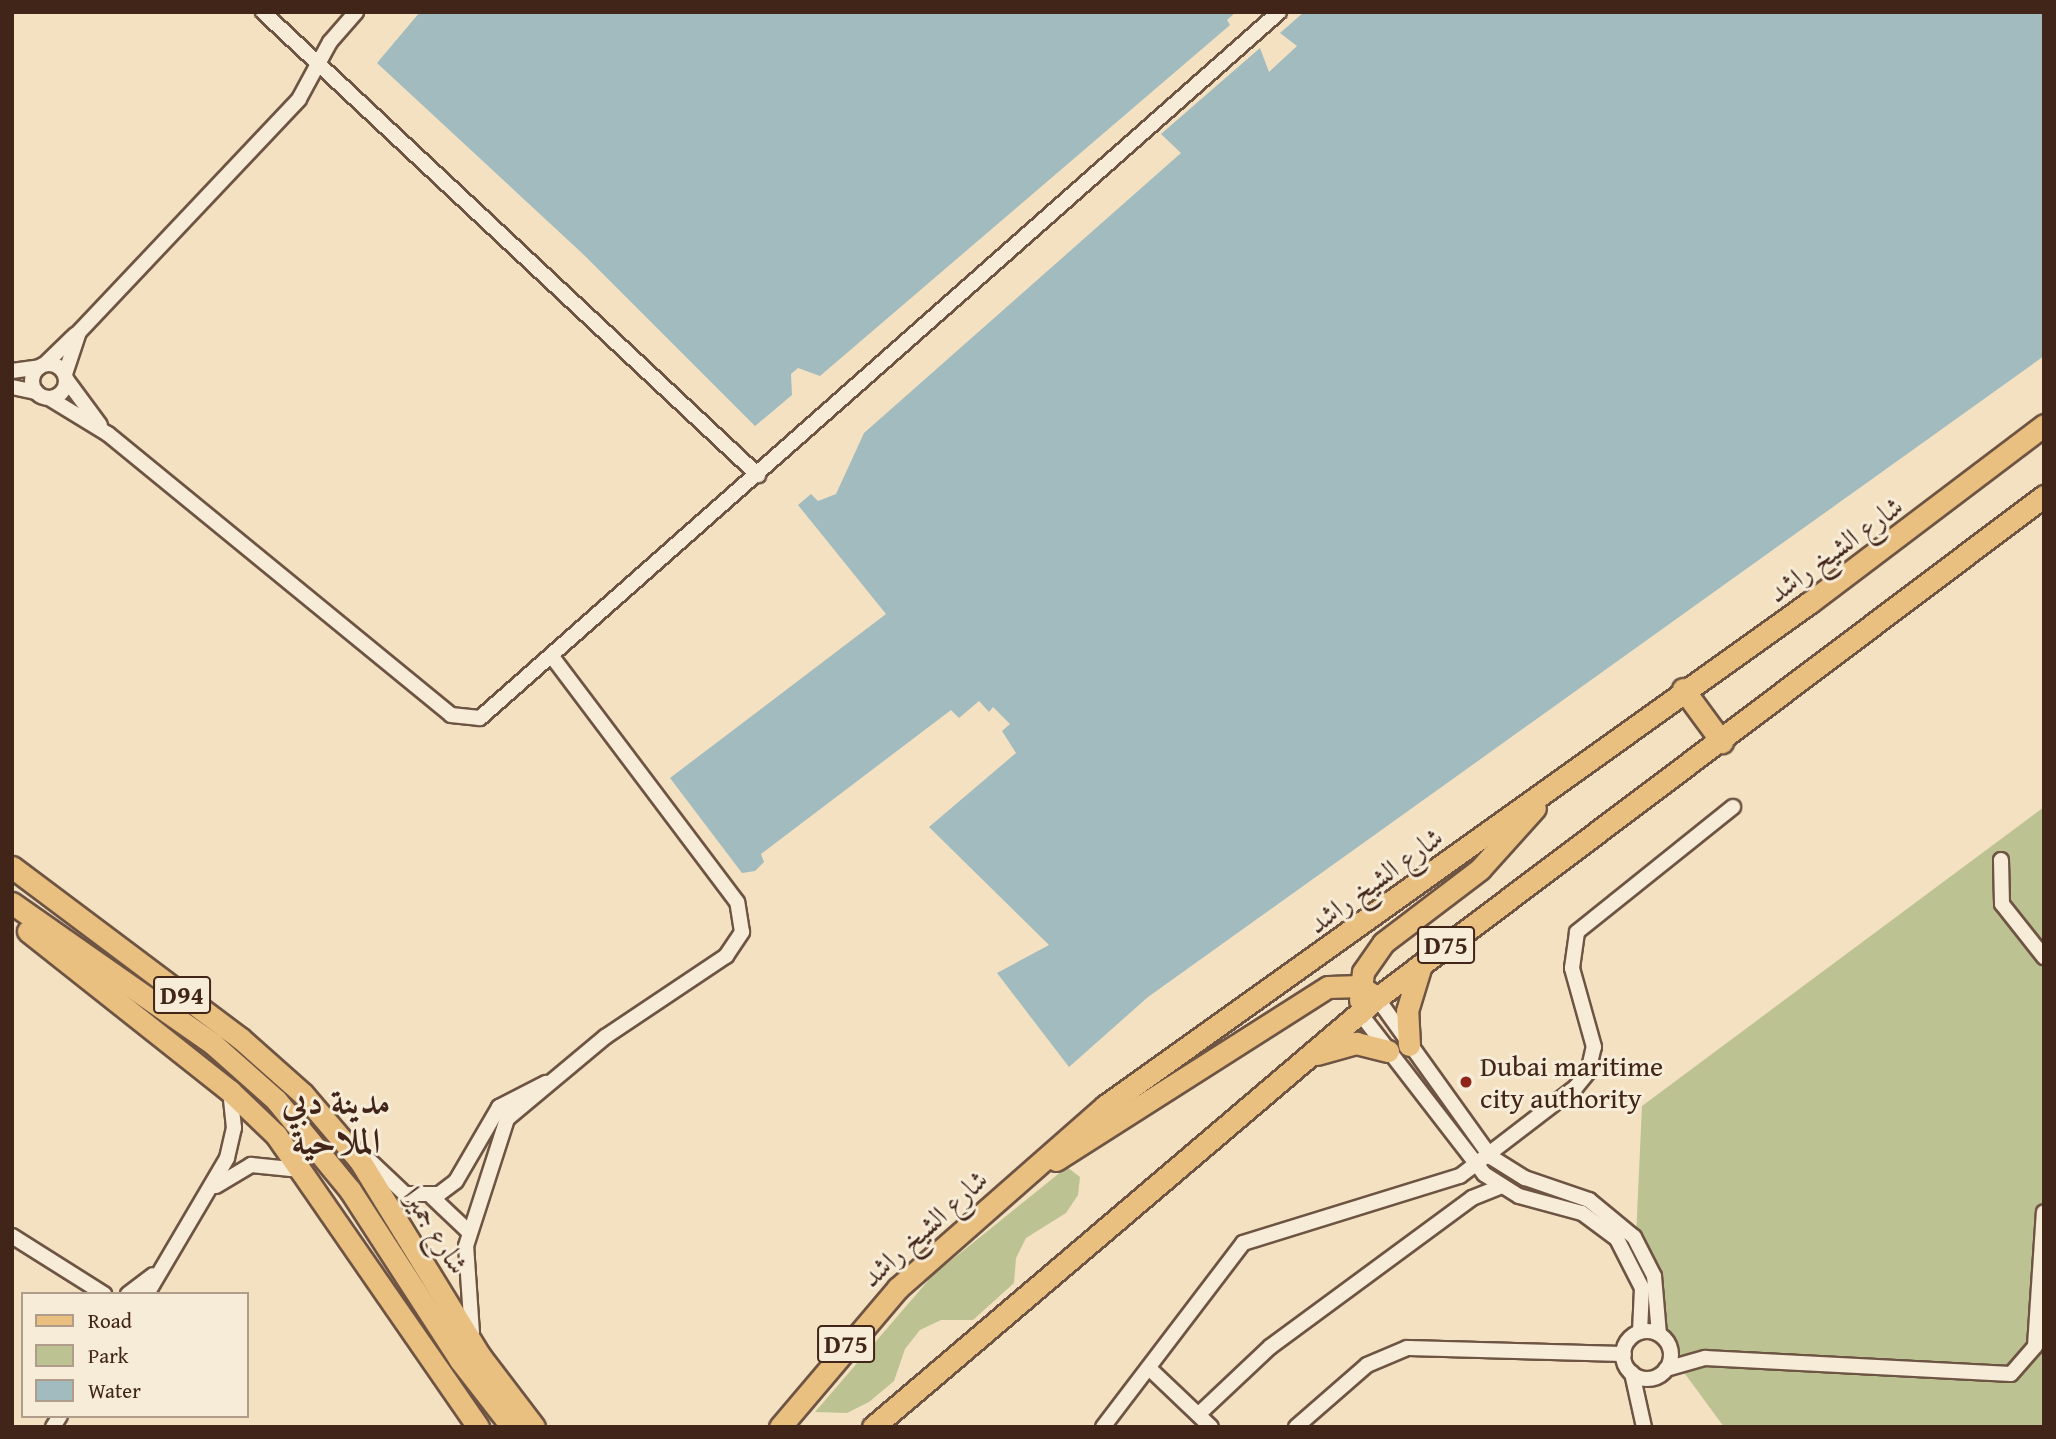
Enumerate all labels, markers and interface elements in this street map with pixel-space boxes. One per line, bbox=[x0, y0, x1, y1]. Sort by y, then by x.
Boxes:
street label: شارع الشيخ راشد bbox=[1761, 489, 1909, 609]
street label: شارع الشيخ راشد bbox=[1301, 820, 1449, 940]
road number: D75 bbox=[1416, 922, 1476, 968]
road number: D94 bbox=[152, 972, 212, 1018]
place label: Dubai maritime city authority bbox=[1480, 1049, 1663, 1115]
marker: Dubai maritime city authority bbox=[1458, 1074, 1474, 1090]
district label: مدينة دبي الملاحية bbox=[282, 1080, 390, 1162]
street label: شارع الشيخ راشد bbox=[854, 1162, 994, 1294]
street label: شارع جميرا bbox=[396, 1180, 476, 1280]
legend bbox=[21, 1292, 248, 1418]
text: Road bbox=[88, 1305, 132, 1336]
road number: D75 bbox=[816, 1322, 876, 1366]
text: Park bbox=[88, 1340, 129, 1371]
text: Water bbox=[88, 1375, 141, 1406]

